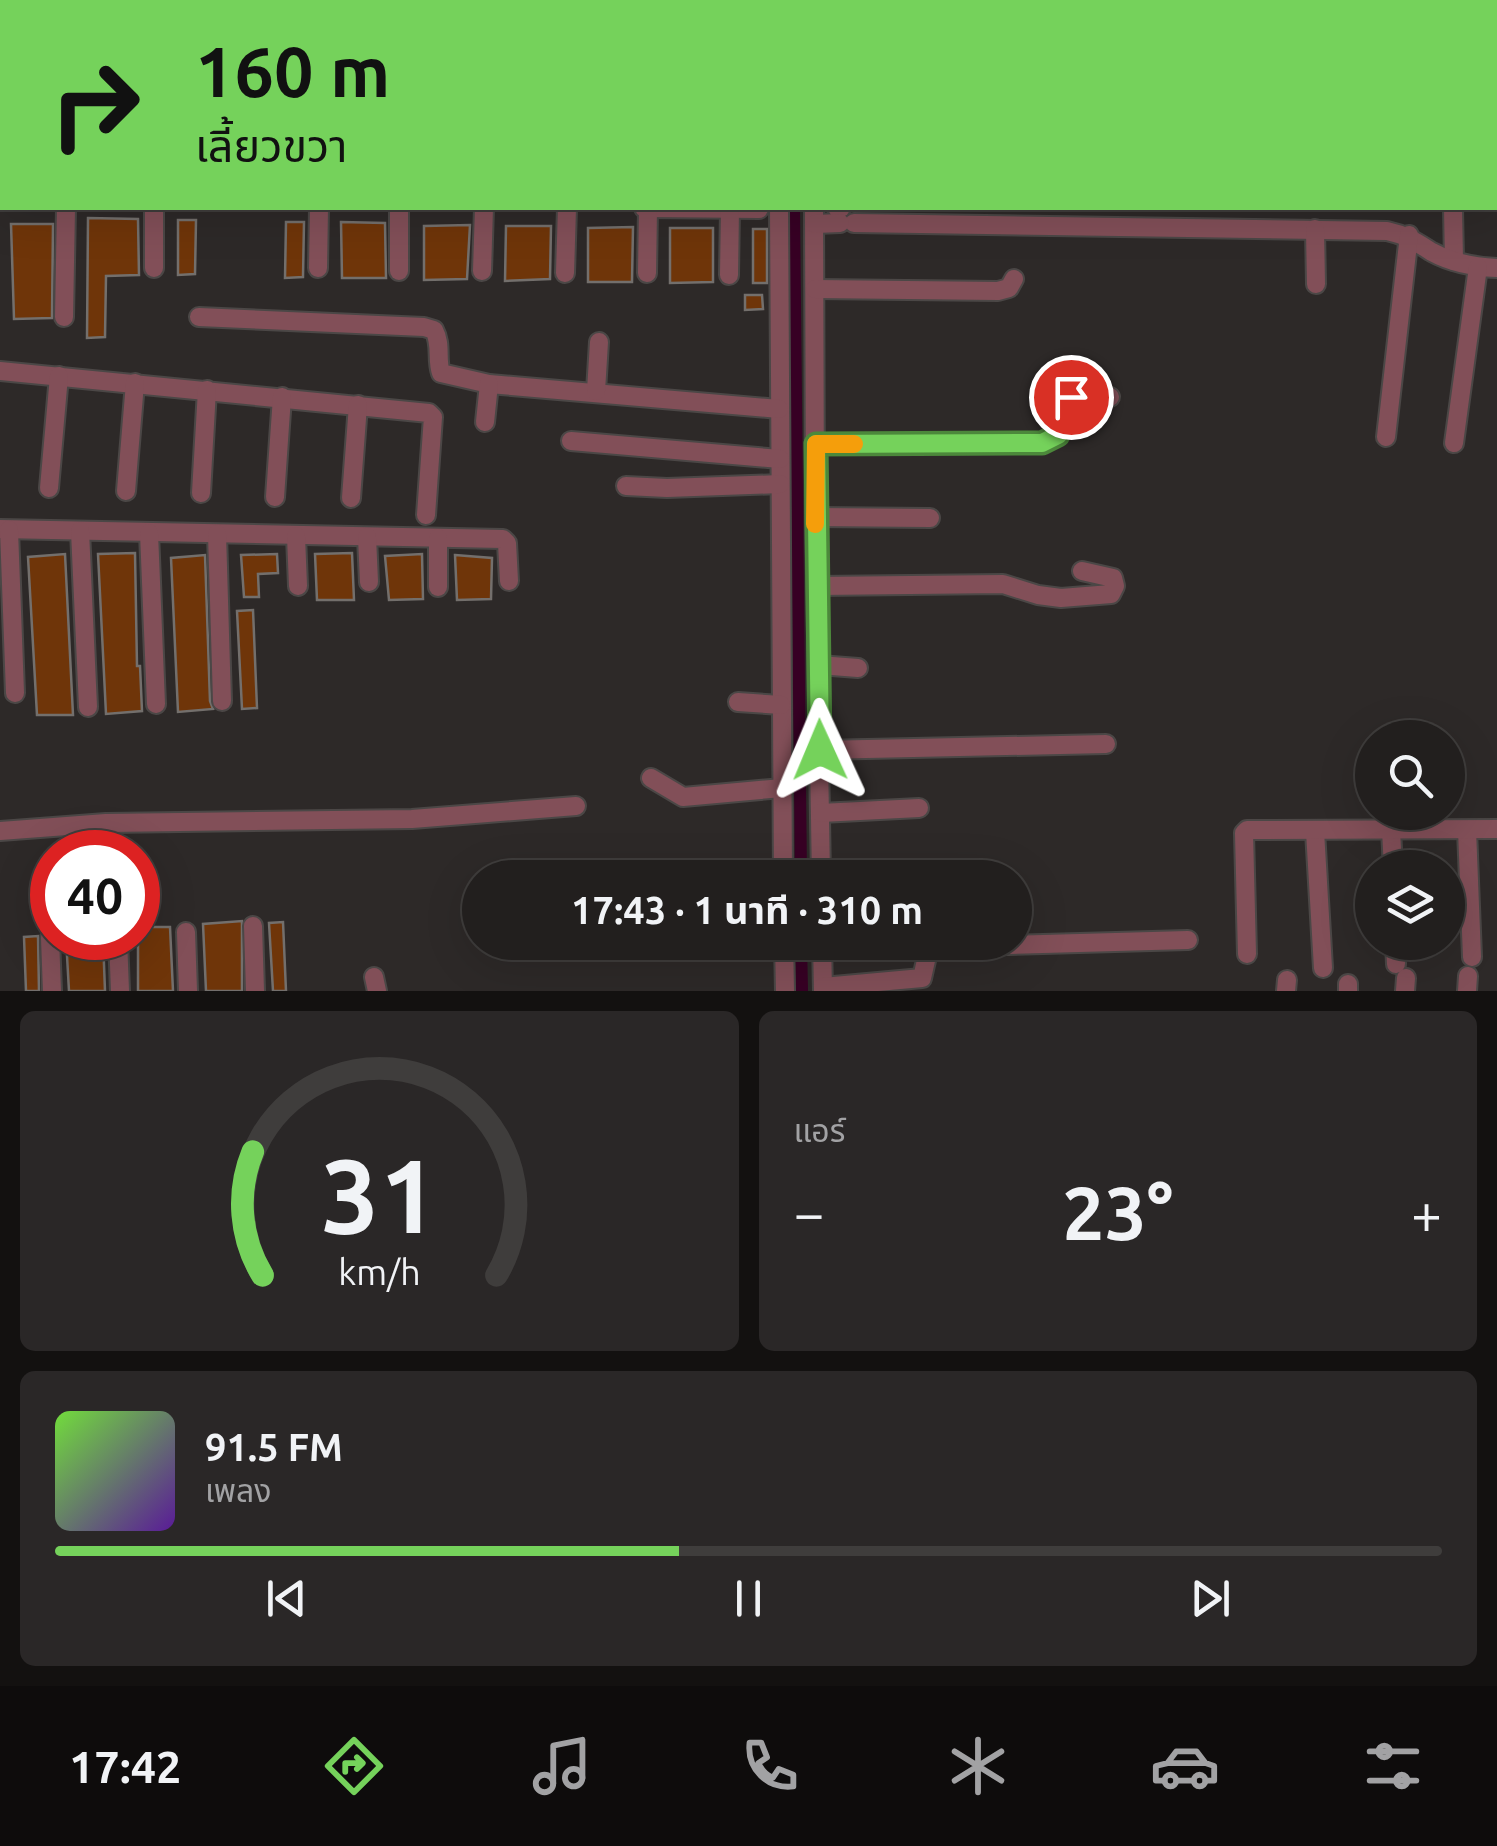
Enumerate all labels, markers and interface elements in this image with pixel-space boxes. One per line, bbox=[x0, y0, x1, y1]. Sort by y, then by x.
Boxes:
text: 160 m bbox=[195, 32, 390, 110]
icon: right bbox=[30, 40, 160, 170]
text: เลี้ยวขวา bbox=[195, 120, 347, 171]
pin bbox=[1029, 355, 1114, 440]
icon: arrive bbox=[1044, 370, 1099, 425]
position arrow bbox=[768, 698, 872, 802]
map controls bbox=[1355, 720, 1465, 960]
button: search bbox=[1355, 720, 1465, 830]
speed limit sign: 40 bbox=[30, 830, 160, 960]
button: layers bbox=[1355, 850, 1465, 960]
text: 17:43 · 1 นาที · 310 m bbox=[571, 889, 923, 931]
text: แอร์ bbox=[794, 1112, 845, 1148]
text: 31 bbox=[321, 1136, 438, 1253]
text: 23° bbox=[1062, 1170, 1173, 1254]
text: − bbox=[794, 1182, 825, 1243]
text: + bbox=[1411, 1182, 1442, 1243]
text: km/h bbox=[338, 1252, 421, 1292]
text: 91.5 FM bbox=[205, 1426, 343, 1468]
text: เพลง bbox=[205, 1472, 272, 1508]
icon: previous bbox=[259, 1571, 314, 1626]
icon: pause bbox=[721, 1571, 776, 1626]
icon: next bbox=[1183, 1571, 1238, 1626]
icon: directions bbox=[319, 1731, 389, 1801]
icon: music bbox=[527, 1731, 597, 1801]
icon: phone bbox=[735, 1731, 805, 1801]
icon: climate bbox=[943, 1731, 1013, 1801]
icon: car bbox=[1150, 1731, 1220, 1801]
icon: filters bbox=[1358, 1731, 1428, 1801]
text: 17:42 bbox=[69, 1741, 181, 1792]

